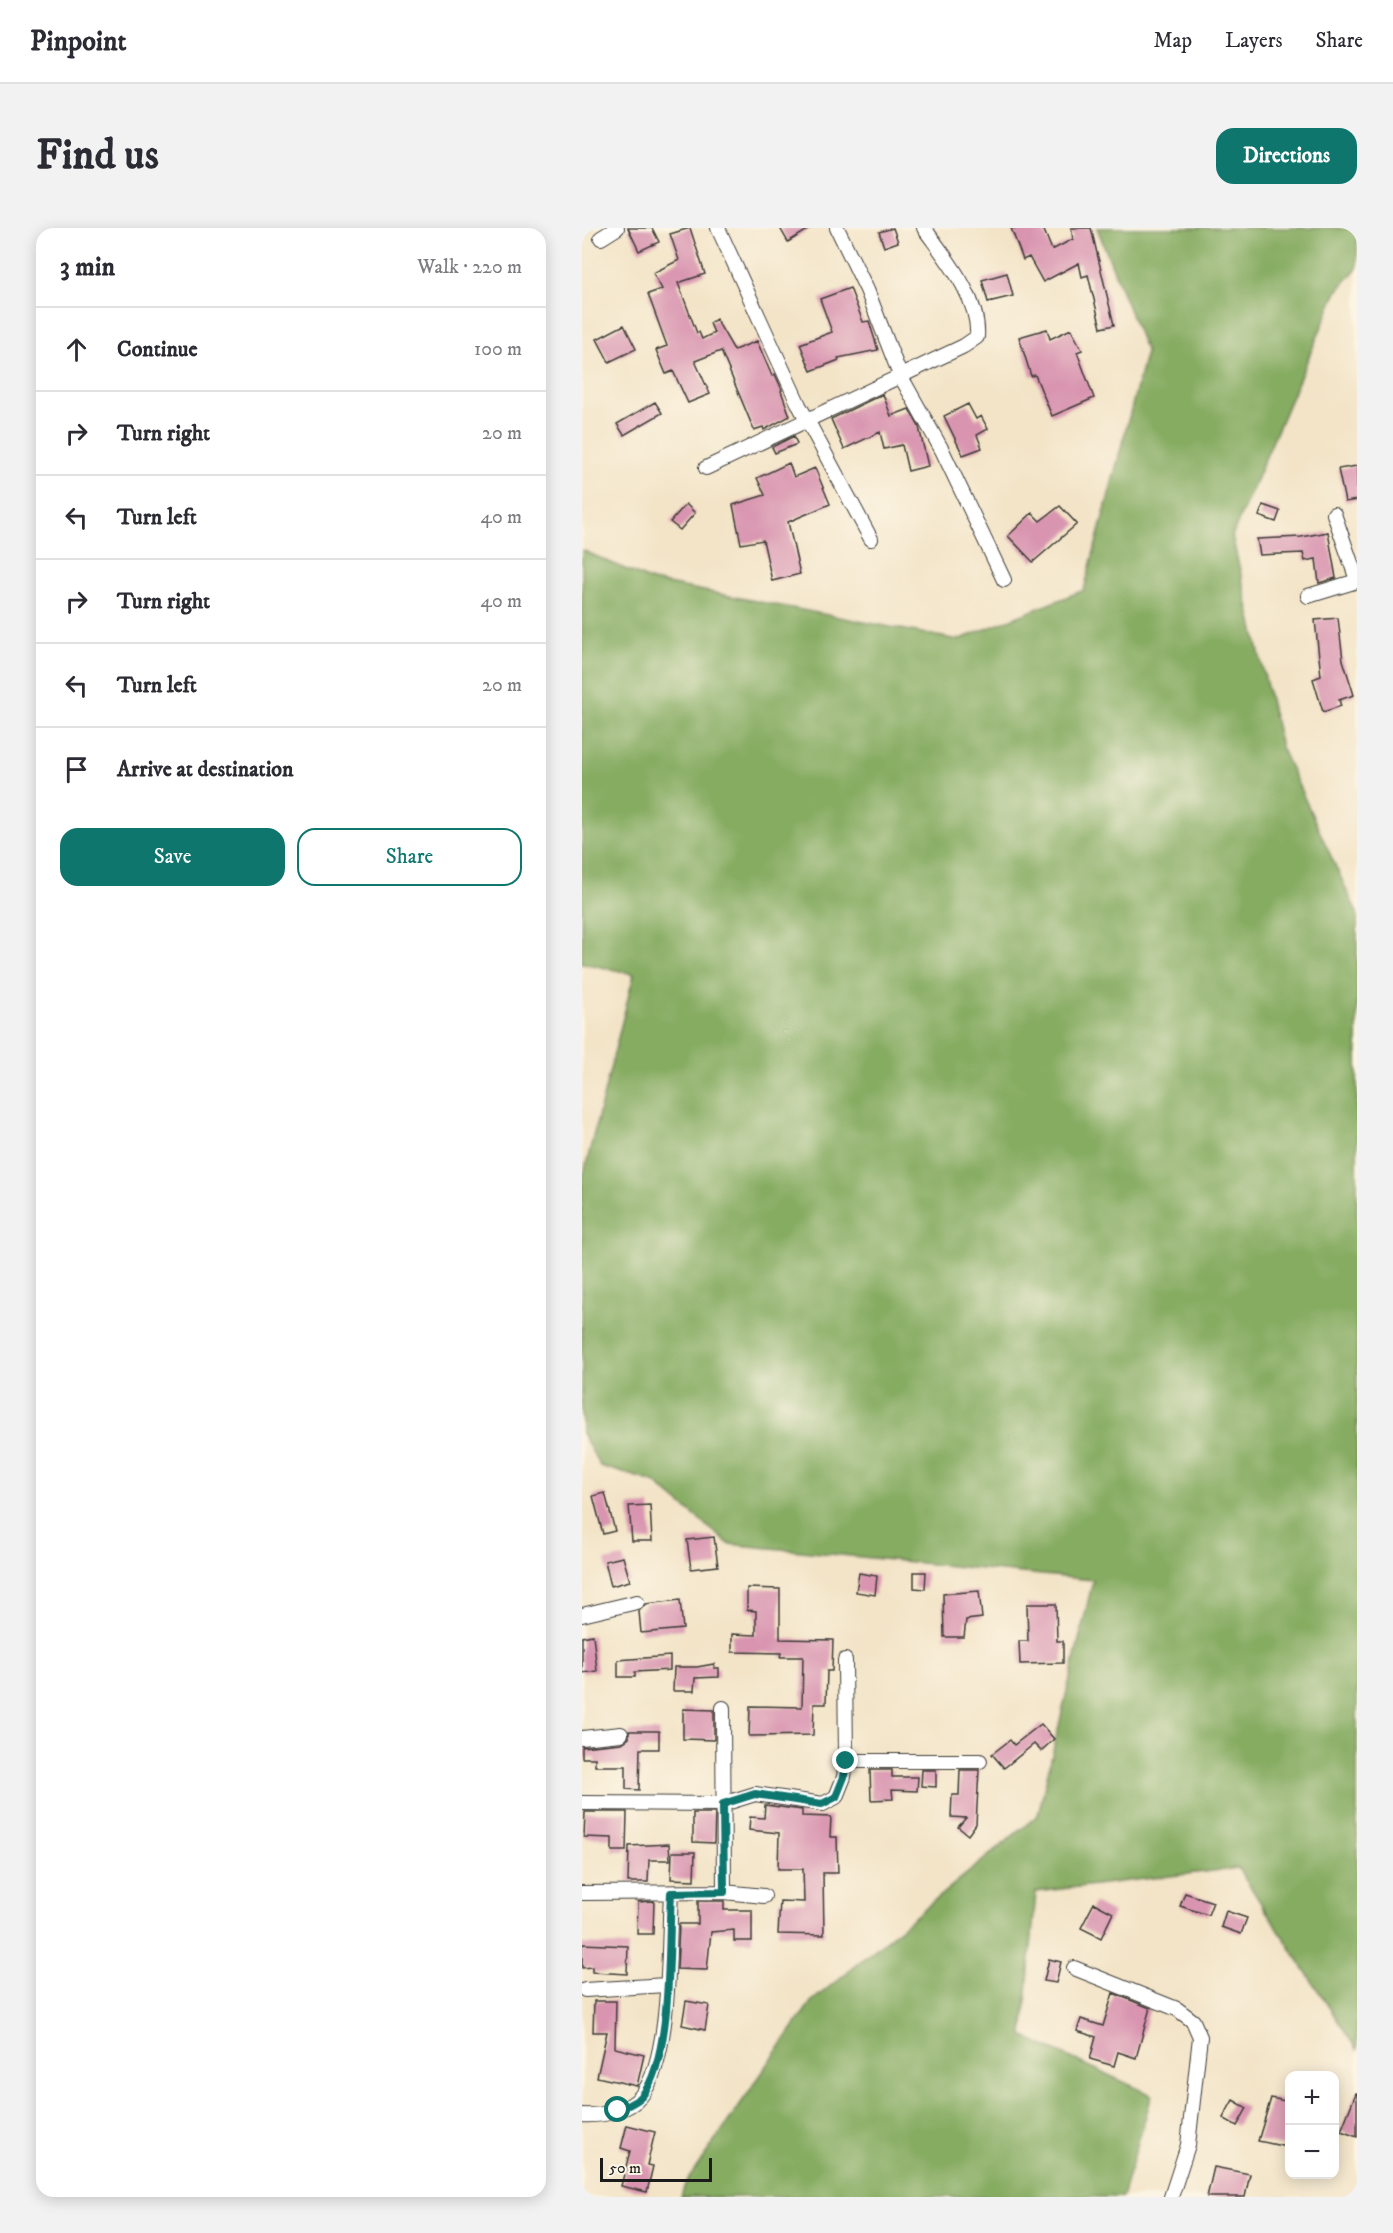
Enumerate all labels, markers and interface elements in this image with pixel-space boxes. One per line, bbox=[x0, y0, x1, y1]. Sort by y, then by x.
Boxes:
text: Pinpoint bbox=[30, 24, 126, 59]
text: Map bbox=[1153, 28, 1192, 54]
text: Layers bbox=[1225, 28, 1283, 54]
text: Share bbox=[1316, 28, 1363, 54]
button: Directions bbox=[1216, 128, 1357, 184]
text: Find us bbox=[36, 130, 159, 182]
text: 3 min bbox=[60, 251, 115, 284]
text: Walk · 220 m bbox=[417, 255, 522, 280]
icon: ahead bbox=[60, 333, 93, 366]
text: Continue bbox=[117, 336, 198, 363]
text: 100 m bbox=[474, 337, 522, 362]
icon: right bbox=[60, 417, 93, 450]
text: Turn right bbox=[117, 420, 210, 447]
text: 20 m bbox=[482, 421, 522, 446]
icon: left bbox=[60, 501, 93, 534]
text: Turn left bbox=[117, 504, 197, 531]
text: 40 m bbox=[480, 505, 522, 530]
icon: right bbox=[60, 585, 93, 618]
text: Turn right bbox=[117, 588, 210, 615]
text: 40 m bbox=[480, 589, 522, 614]
icon: left bbox=[60, 669, 93, 702]
text: Turn left bbox=[117, 672, 197, 699]
text: 20 m bbox=[482, 673, 522, 698]
icon: arrive bbox=[60, 753, 93, 786]
text: Arrive at destination bbox=[117, 756, 294, 783]
button: Save bbox=[60, 828, 285, 886]
button: Share bbox=[297, 828, 522, 886]
route end bbox=[832, 1747, 858, 1773]
map controls bbox=[1285, 2071, 1339, 2179]
button: + bbox=[1285, 2071, 1339, 2125]
route start bbox=[604, 2096, 630, 2122]
button: − bbox=[1285, 2125, 1339, 2179]
scale bar bbox=[600, 2155, 712, 2182]
text: 50 m bbox=[609, 2158, 641, 2178]

